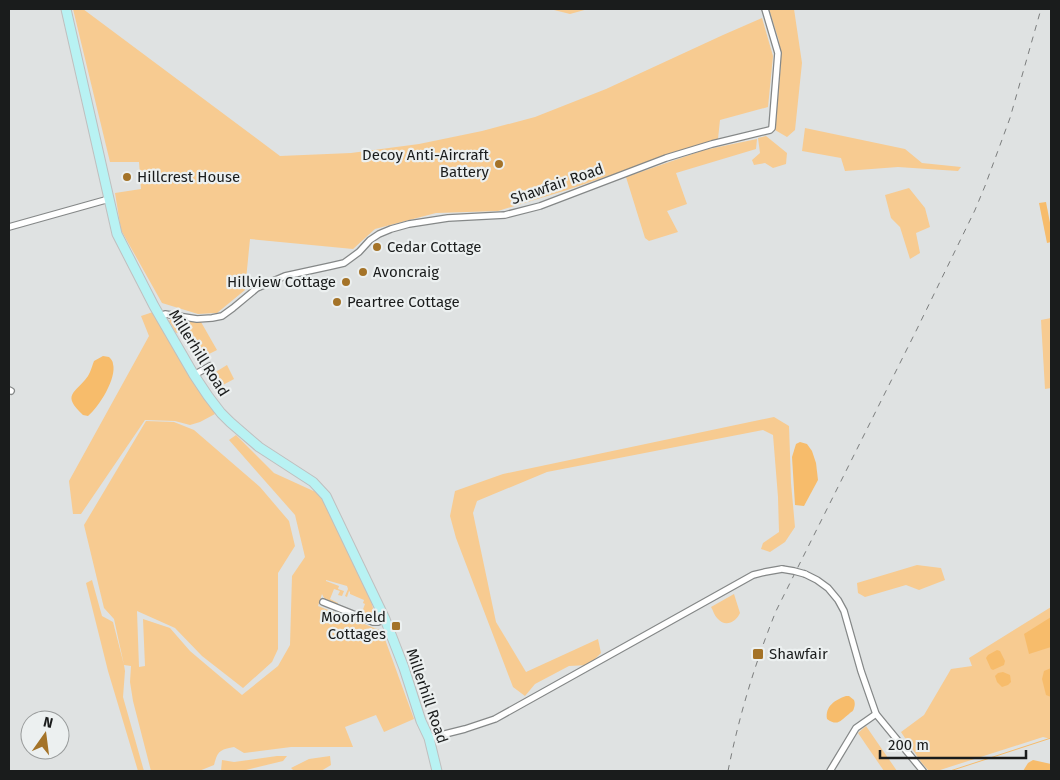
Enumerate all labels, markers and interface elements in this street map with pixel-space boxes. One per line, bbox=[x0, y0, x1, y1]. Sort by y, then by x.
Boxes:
place label: Decoy Anti-Aircraft Battery bbox=[362, 146, 490, 181]
marker: Decoy Anti-Aircraft Battery bbox=[493, 158, 505, 170]
street label: Shawfair Road bbox=[508, 160, 606, 208]
place label: Hillcrest House bbox=[137, 168, 240, 186]
marker: Hillcrest House bbox=[121, 171, 133, 183]
place label: Cedar Cottage bbox=[387, 238, 482, 256]
marker: Cedar Cottage bbox=[371, 241, 383, 253]
place label: Avoncraig bbox=[373, 263, 439, 281]
marker: Avoncraig bbox=[357, 266, 369, 278]
place label: Hillview Cottage bbox=[227, 273, 336, 291]
marker: Hillview Cottage bbox=[340, 276, 352, 288]
place label: Peartree Cottage bbox=[347, 293, 460, 311]
marker: Peartree Cottage bbox=[331, 296, 343, 308]
street label: Millerhill Road bbox=[165, 306, 233, 400]
place label: Moorfield Cottages bbox=[321, 608, 386, 643]
marker: Moorfield Cottages bbox=[390, 620, 402, 632]
place label: Shawfair bbox=[769, 645, 828, 663]
street label: Millerhill Road bbox=[402, 646, 452, 746]
marker: Shawfair bbox=[751, 647, 765, 661]
north arrow bbox=[20, 710, 70, 760]
text: N bbox=[41, 713, 55, 732]
scale bar bbox=[880, 728, 1026, 760]
text: 200 m bbox=[888, 736, 929, 754]

